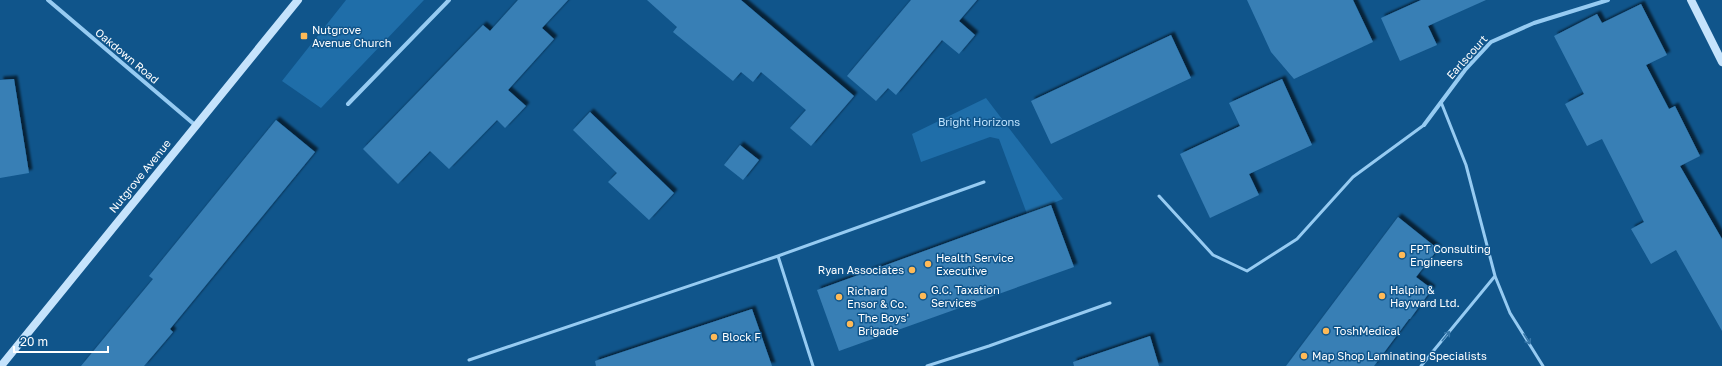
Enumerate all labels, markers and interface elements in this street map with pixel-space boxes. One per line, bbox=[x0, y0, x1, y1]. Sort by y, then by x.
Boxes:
place label: Nutgrove Avenue Church bbox=[312, 23, 391, 49]
street label: Oakdown Road bbox=[93, 25, 162, 86]
marker: Nutgrove Avenue Church bbox=[299, 31, 309, 41]
street label: Earlscourt bbox=[1444, 32, 1490, 81]
park label: Bright Horizons bbox=[938, 115, 1020, 128]
street label: Nutgrove Avenue bbox=[106, 136, 173, 215]
place label: FPT Consulting Engineers bbox=[1410, 242, 1491, 268]
marker: FPT Consulting Engineers bbox=[1397, 250, 1407, 260]
place label: Health Service Executive bbox=[936, 251, 1014, 277]
marker: Health Service Executive bbox=[923, 259, 933, 269]
place label: Ryan Associates bbox=[818, 263, 904, 276]
marker: Ryan Associates bbox=[907, 265, 917, 275]
place label: G.C. Taxation Services bbox=[931, 283, 1000, 309]
place label: Halpin & Hayward Ltd. bbox=[1390, 283, 1460, 309]
place label: Richard Ensor & Co. bbox=[847, 284, 907, 310]
marker: G.C. Taxation Services bbox=[918, 291, 928, 301]
marker: Halpin & Hayward Ltd. bbox=[1377, 291, 1387, 301]
marker: Richard Ensor & Co. bbox=[834, 292, 844, 302]
place label: The Boys' Brigade bbox=[858, 311, 909, 337]
marker: The Boys' Brigade bbox=[845, 319, 855, 329]
place label: ToshMedical bbox=[1334, 324, 1401, 337]
marker: ToshMedical bbox=[1321, 326, 1331, 336]
scale bar bbox=[14, 328, 108, 354]
place label: Block F bbox=[722, 330, 761, 343]
one-way arrow bbox=[1441, 330, 1450, 341]
marker: Block F bbox=[709, 332, 719, 342]
one-way arrow bbox=[1523, 333, 1531, 345]
text: 20 m bbox=[20, 334, 48, 349]
place label: Map Shop Laminating Specialists bbox=[1312, 349, 1487, 362]
marker: Map Shop Laminating Specialists bbox=[1299, 351, 1309, 361]

